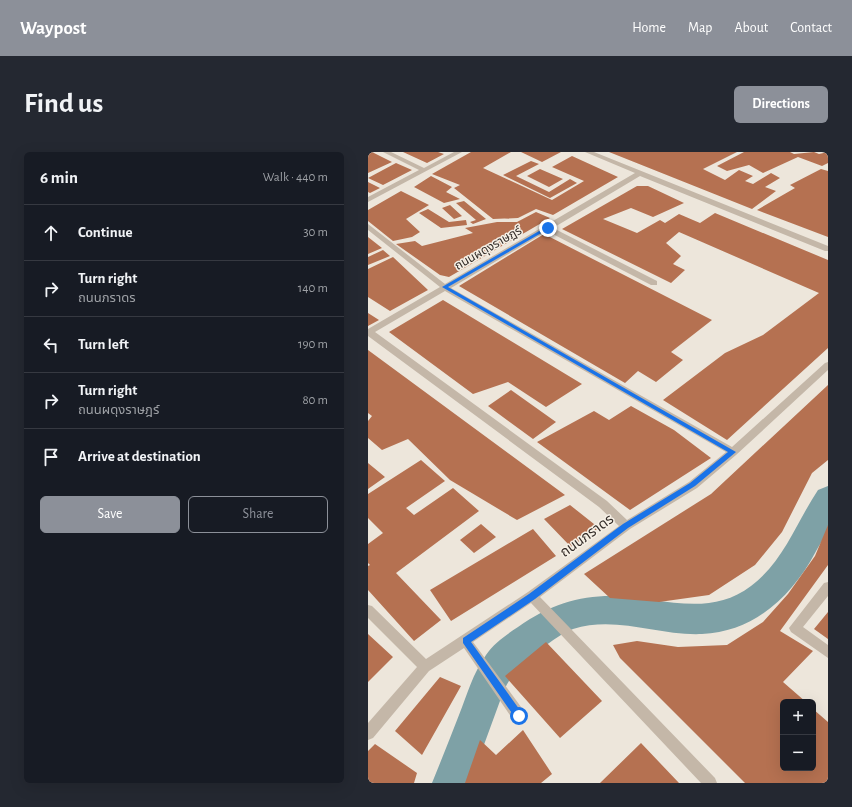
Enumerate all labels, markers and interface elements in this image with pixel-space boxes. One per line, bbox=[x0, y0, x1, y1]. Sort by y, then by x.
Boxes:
text: Waypost bbox=[20, 19, 87, 38]
text: Home bbox=[632, 21, 666, 35]
text: Map bbox=[688, 21, 712, 35]
text: About bbox=[734, 21, 768, 35]
text: Contact bbox=[790, 21, 832, 35]
button: Directions bbox=[734, 86, 828, 123]
text: Find us bbox=[24, 90, 103, 118]
text: 6 min bbox=[40, 169, 78, 186]
text: Walk · 440 m bbox=[263, 171, 328, 184]
route end bbox=[539, 219, 557, 237]
icon: ahead bbox=[40, 222, 62, 244]
street label: ถนนผดุงราษฎร์ bbox=[452, 224, 525, 273]
text: Continue bbox=[78, 225, 133, 240]
text: 30 m bbox=[303, 226, 328, 239]
text: Turn right bbox=[78, 271, 137, 286]
icon: right bbox=[40, 278, 62, 300]
text: 140 m bbox=[298, 282, 328, 295]
text: ถนนภราดร bbox=[78, 292, 136, 305]
icon: left bbox=[40, 334, 62, 356]
text: Turn left bbox=[78, 337, 129, 352]
text: 190 m bbox=[298, 338, 328, 351]
text: Turn right bbox=[78, 383, 137, 398]
icon: right bbox=[40, 390, 62, 412]
text: 80 m bbox=[302, 394, 328, 407]
text: ถนนผดุงราษฎร์ bbox=[78, 404, 159, 417]
icon: arrive bbox=[40, 446, 62, 468]
text: Arrive at destination bbox=[78, 449, 201, 464]
button: Save bbox=[40, 496, 180, 533]
button: Share bbox=[188, 496, 328, 533]
street label: ถนนภราดร bbox=[558, 512, 616, 560]
map controls bbox=[780, 699, 816, 771]
button: + bbox=[780, 699, 816, 735]
route start bbox=[510, 707, 528, 725]
button: − bbox=[780, 735, 816, 771]

